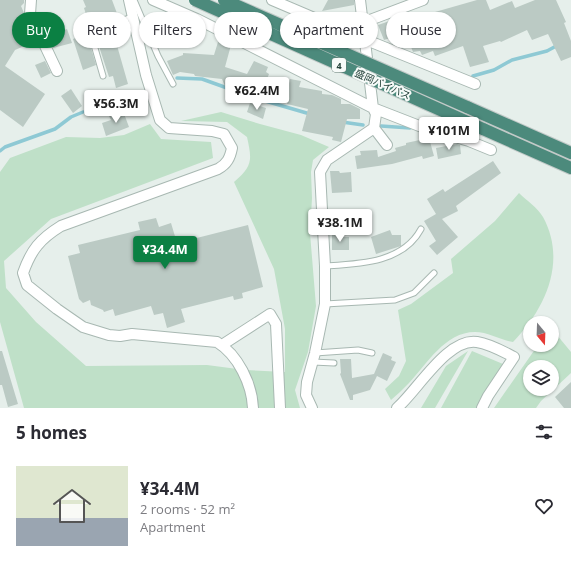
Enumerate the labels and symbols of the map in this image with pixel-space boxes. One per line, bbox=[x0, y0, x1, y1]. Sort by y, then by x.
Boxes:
road number: 4 bbox=[332, 58, 346, 72]
street label: 盛岡バイパス bbox=[353, 65, 413, 103]
pin: ¥62.4M bbox=[224, 77, 290, 111]
pin: ¥56.3M bbox=[83, 90, 149, 124]
pin: ¥101M bbox=[421, 117, 477, 151]
pin: ¥38.1M bbox=[307, 209, 373, 243]
pin: ¥34.4M bbox=[132, 236, 198, 270]
north arrow bbox=[523, 316, 559, 352]

